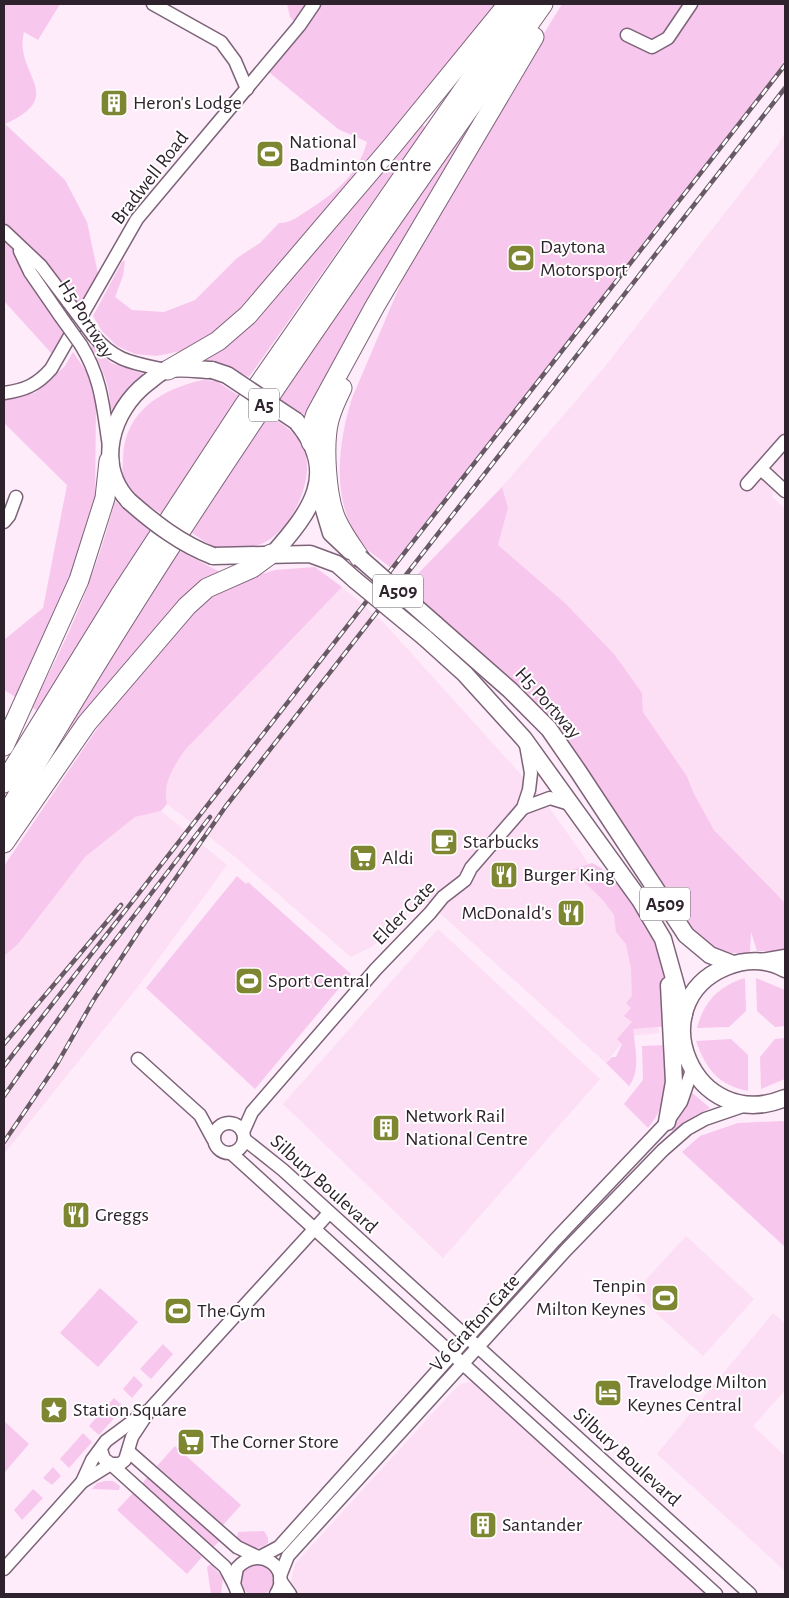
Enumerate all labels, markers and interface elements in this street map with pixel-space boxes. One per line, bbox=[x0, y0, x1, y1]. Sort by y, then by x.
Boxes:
building icon: Heron's Lodge bbox=[99, 88, 129, 118]
place label: Heron's Lodge bbox=[133, 93, 242, 113]
street label: Bradwell Road bbox=[108, 128, 192, 228]
place label: National Badminton Centre bbox=[289, 132, 431, 175]
sports icon: National Badminton Centre bbox=[255, 139, 285, 169]
place label: Daytona Motorsport bbox=[540, 237, 628, 280]
sports icon: Daytona Motorsport bbox=[506, 243, 536, 273]
street label: H5 Portway bbox=[54, 276, 118, 362]
road number: A5 bbox=[249, 388, 279, 422]
road number: A509 bbox=[373, 574, 423, 608]
street label: H5 Portway bbox=[511, 664, 585, 743]
cafe icon: Starbucks bbox=[429, 827, 459, 857]
place label: Starbucks bbox=[463, 832, 539, 852]
supermarket icon: Aldi bbox=[348, 843, 378, 873]
place label: Aldi bbox=[382, 848, 414, 868]
restaurant icon: Burger King bbox=[489, 860, 519, 890]
place label: Burger King bbox=[523, 865, 615, 885]
street label: Elder Gate bbox=[369, 877, 439, 949]
road number: A509 bbox=[640, 888, 690, 921]
restaurant icon: McDonald's bbox=[556, 898, 586, 928]
place label: McDonald's bbox=[461, 903, 552, 923]
sports icon: Sport Central bbox=[234, 966, 264, 996]
place label: Sport Central bbox=[268, 971, 370, 991]
place label: Network Rail National Centre bbox=[405, 1106, 528, 1149]
building icon: Network Rail National Centre bbox=[371, 1113, 401, 1143]
street label: Silbury Boulevard bbox=[266, 1131, 382, 1237]
restaurant icon: Greggs bbox=[61, 1200, 91, 1230]
place label: Greggs bbox=[95, 1205, 149, 1225]
street label: V6 Grafton Gate bbox=[426, 1271, 524, 1375]
place label: Tenpin Milton Keynes bbox=[536, 1276, 646, 1319]
sports icon: Tenpin Milton Keynes bbox=[650, 1283, 680, 1313]
sports icon: The Gym bbox=[163, 1296, 193, 1326]
place label: The Gym bbox=[197, 1301, 266, 1321]
place label: Travelodge Milton Keynes Central bbox=[627, 1372, 767, 1415]
hotel icon: Travelodge Milton Keynes Central bbox=[593, 1378, 623, 1408]
place icon: Station Square bbox=[39, 1395, 69, 1425]
place label: Station Square bbox=[73, 1400, 187, 1420]
street label: Silbury Boulevard bbox=[569, 1404, 685, 1510]
supermarket icon: The Corner Store bbox=[176, 1427, 206, 1457]
place label: The Corner Store bbox=[210, 1432, 339, 1452]
building icon: Santander bbox=[468, 1510, 498, 1540]
place label: Santander bbox=[502, 1515, 583, 1535]

